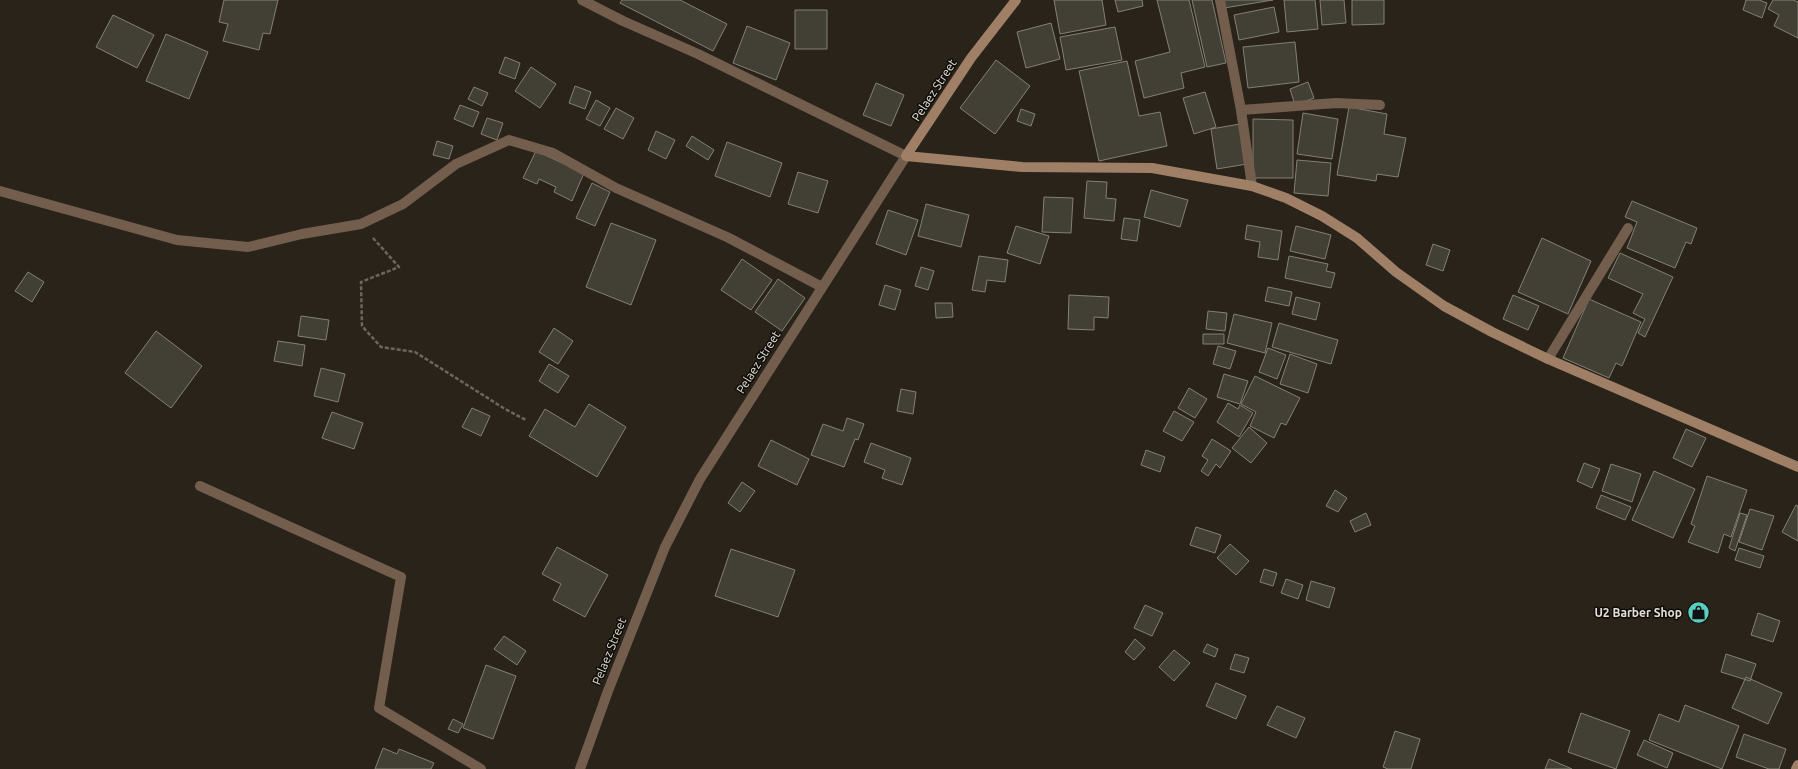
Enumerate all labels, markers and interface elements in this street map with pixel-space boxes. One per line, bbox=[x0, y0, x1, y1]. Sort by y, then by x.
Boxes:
street label: Pelaez Street bbox=[909, 56, 959, 123]
street label: Pelaez Street bbox=[734, 328, 783, 396]
shop icon: U2 Barber Shop bbox=[1685, 599, 1711, 625]
place label: U2 Barber Shop bbox=[1594, 606, 1682, 619]
street label: Pelaez Street bbox=[590, 615, 628, 686]

